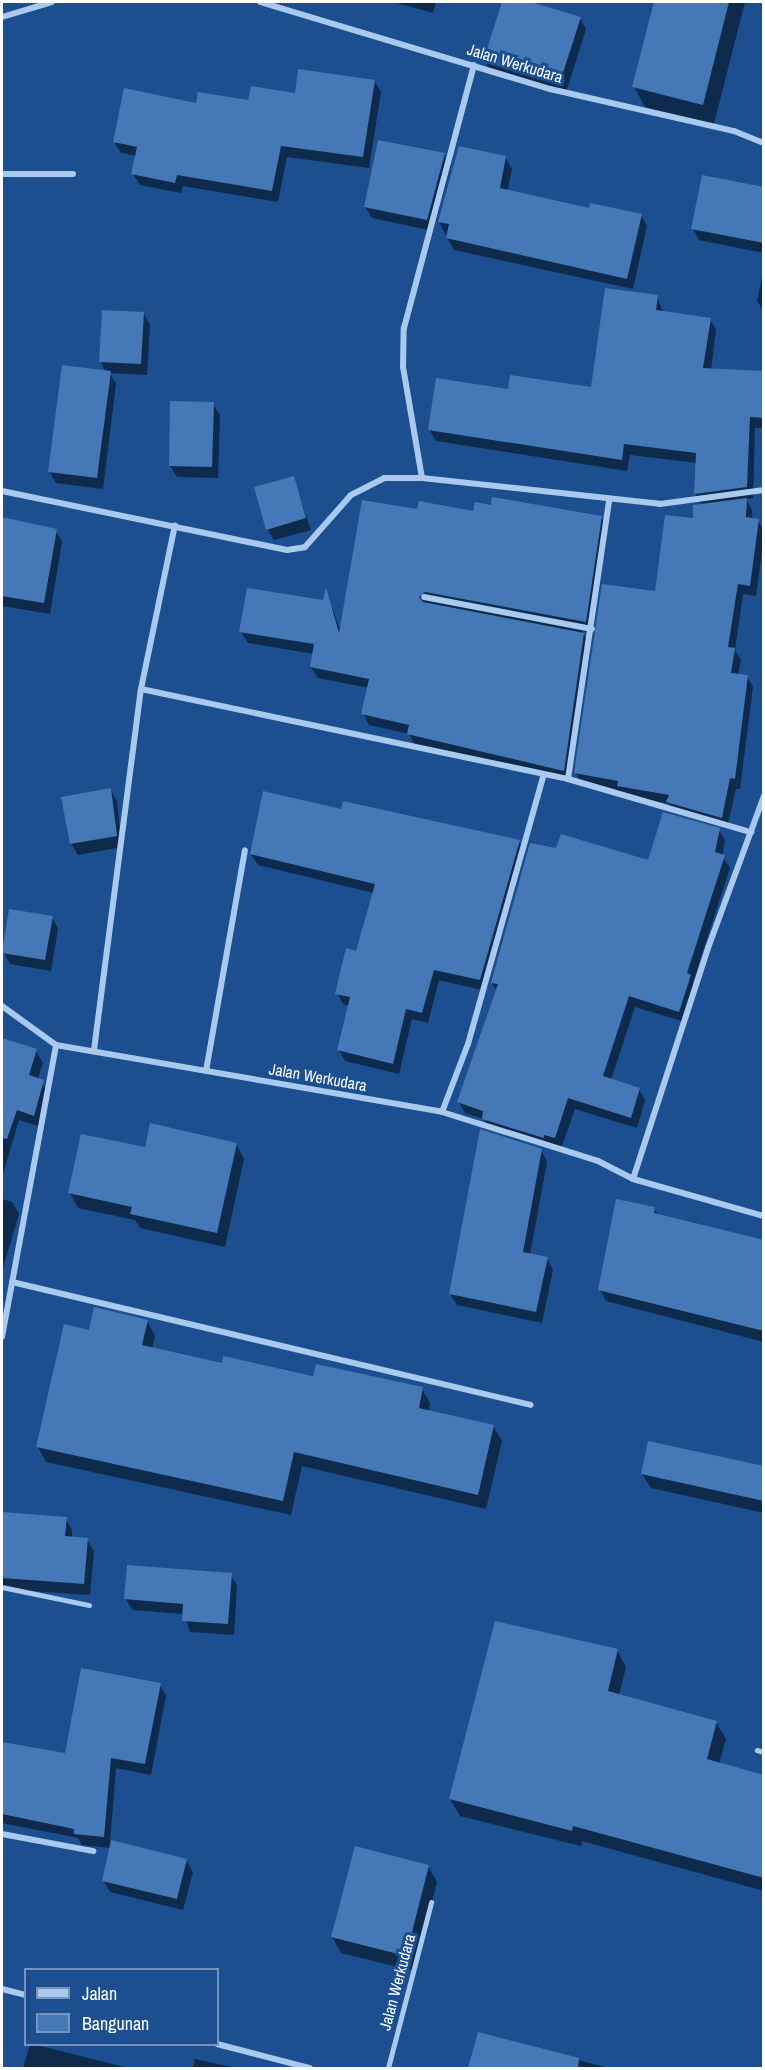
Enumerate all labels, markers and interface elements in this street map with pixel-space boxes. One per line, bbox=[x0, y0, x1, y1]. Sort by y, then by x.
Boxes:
street label: Jalan Werkudara bbox=[465, 39, 565, 87]
street label: Jalan Werkudara bbox=[268, 1059, 368, 1095]
street label: Jalan Werkudara bbox=[375, 1932, 419, 2032]
legend bbox=[24, 1968, 219, 2046]
text: Jalan bbox=[82, 1981, 117, 2006]
text: Bangunan bbox=[82, 2011, 149, 2036]

